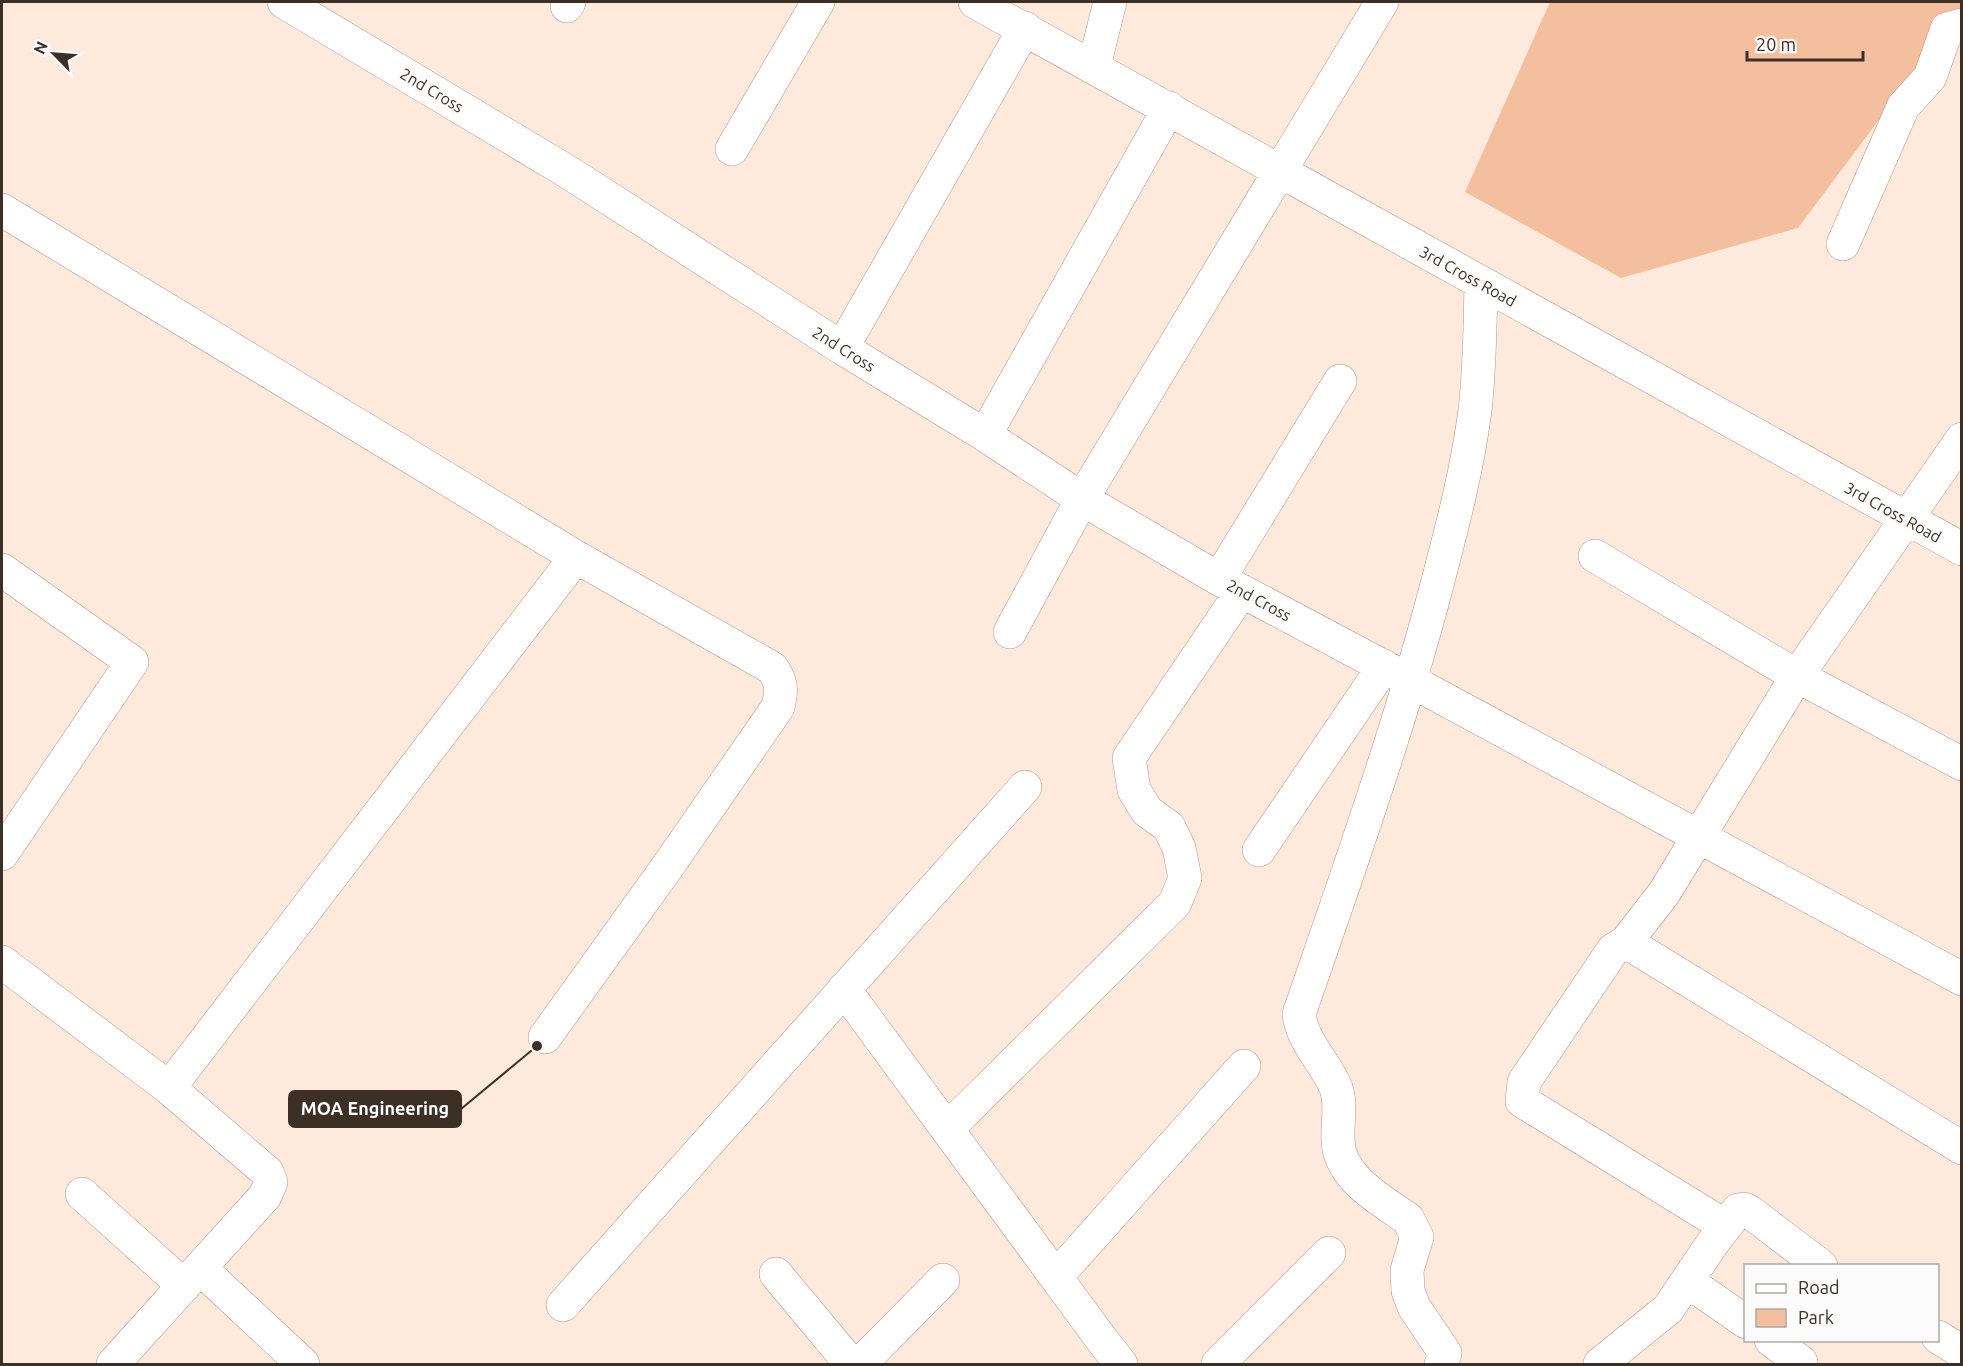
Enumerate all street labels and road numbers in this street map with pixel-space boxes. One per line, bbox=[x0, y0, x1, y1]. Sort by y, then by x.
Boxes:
street label: 2nd Cross bbox=[397, 64, 467, 116]
street label: 3rd Cross Road bbox=[1417, 242, 1519, 310]
street label: 2nd Cross bbox=[809, 323, 879, 375]
street label: 3rd Cross Road bbox=[1842, 478, 1944, 546]
street label: 2nd Cross bbox=[1224, 576, 1294, 624]

